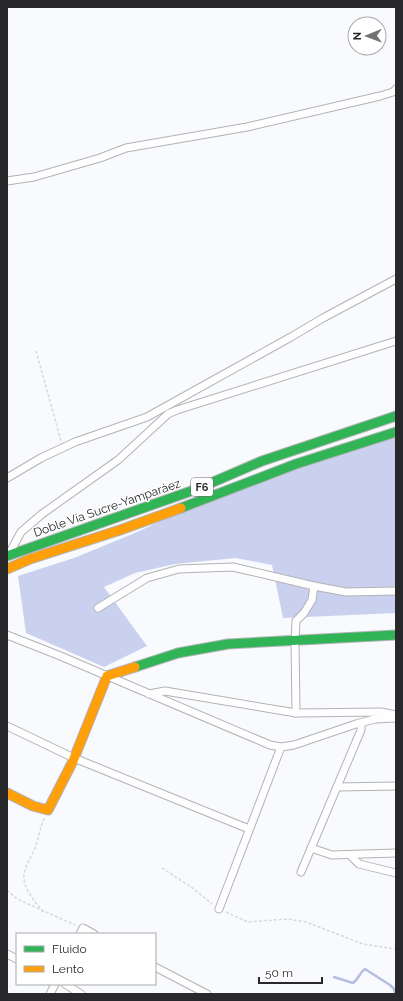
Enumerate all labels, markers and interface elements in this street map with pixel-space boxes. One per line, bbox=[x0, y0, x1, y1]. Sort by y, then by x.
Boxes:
north arrow bbox=[347, 16, 387, 56]
text: N bbox=[351, 32, 364, 40]
street label: Doble Vía Sucre-Yamparáez bbox=[32, 476, 182, 540]
road number: F6 bbox=[191, 478, 213, 496]
legend bbox=[16, 933, 156, 985]
text: Fluido bbox=[52, 942, 87, 956]
scale bar bbox=[259, 959, 322, 985]
text: Lento bbox=[52, 962, 84, 976]
text: 50 m bbox=[265, 966, 293, 980]

